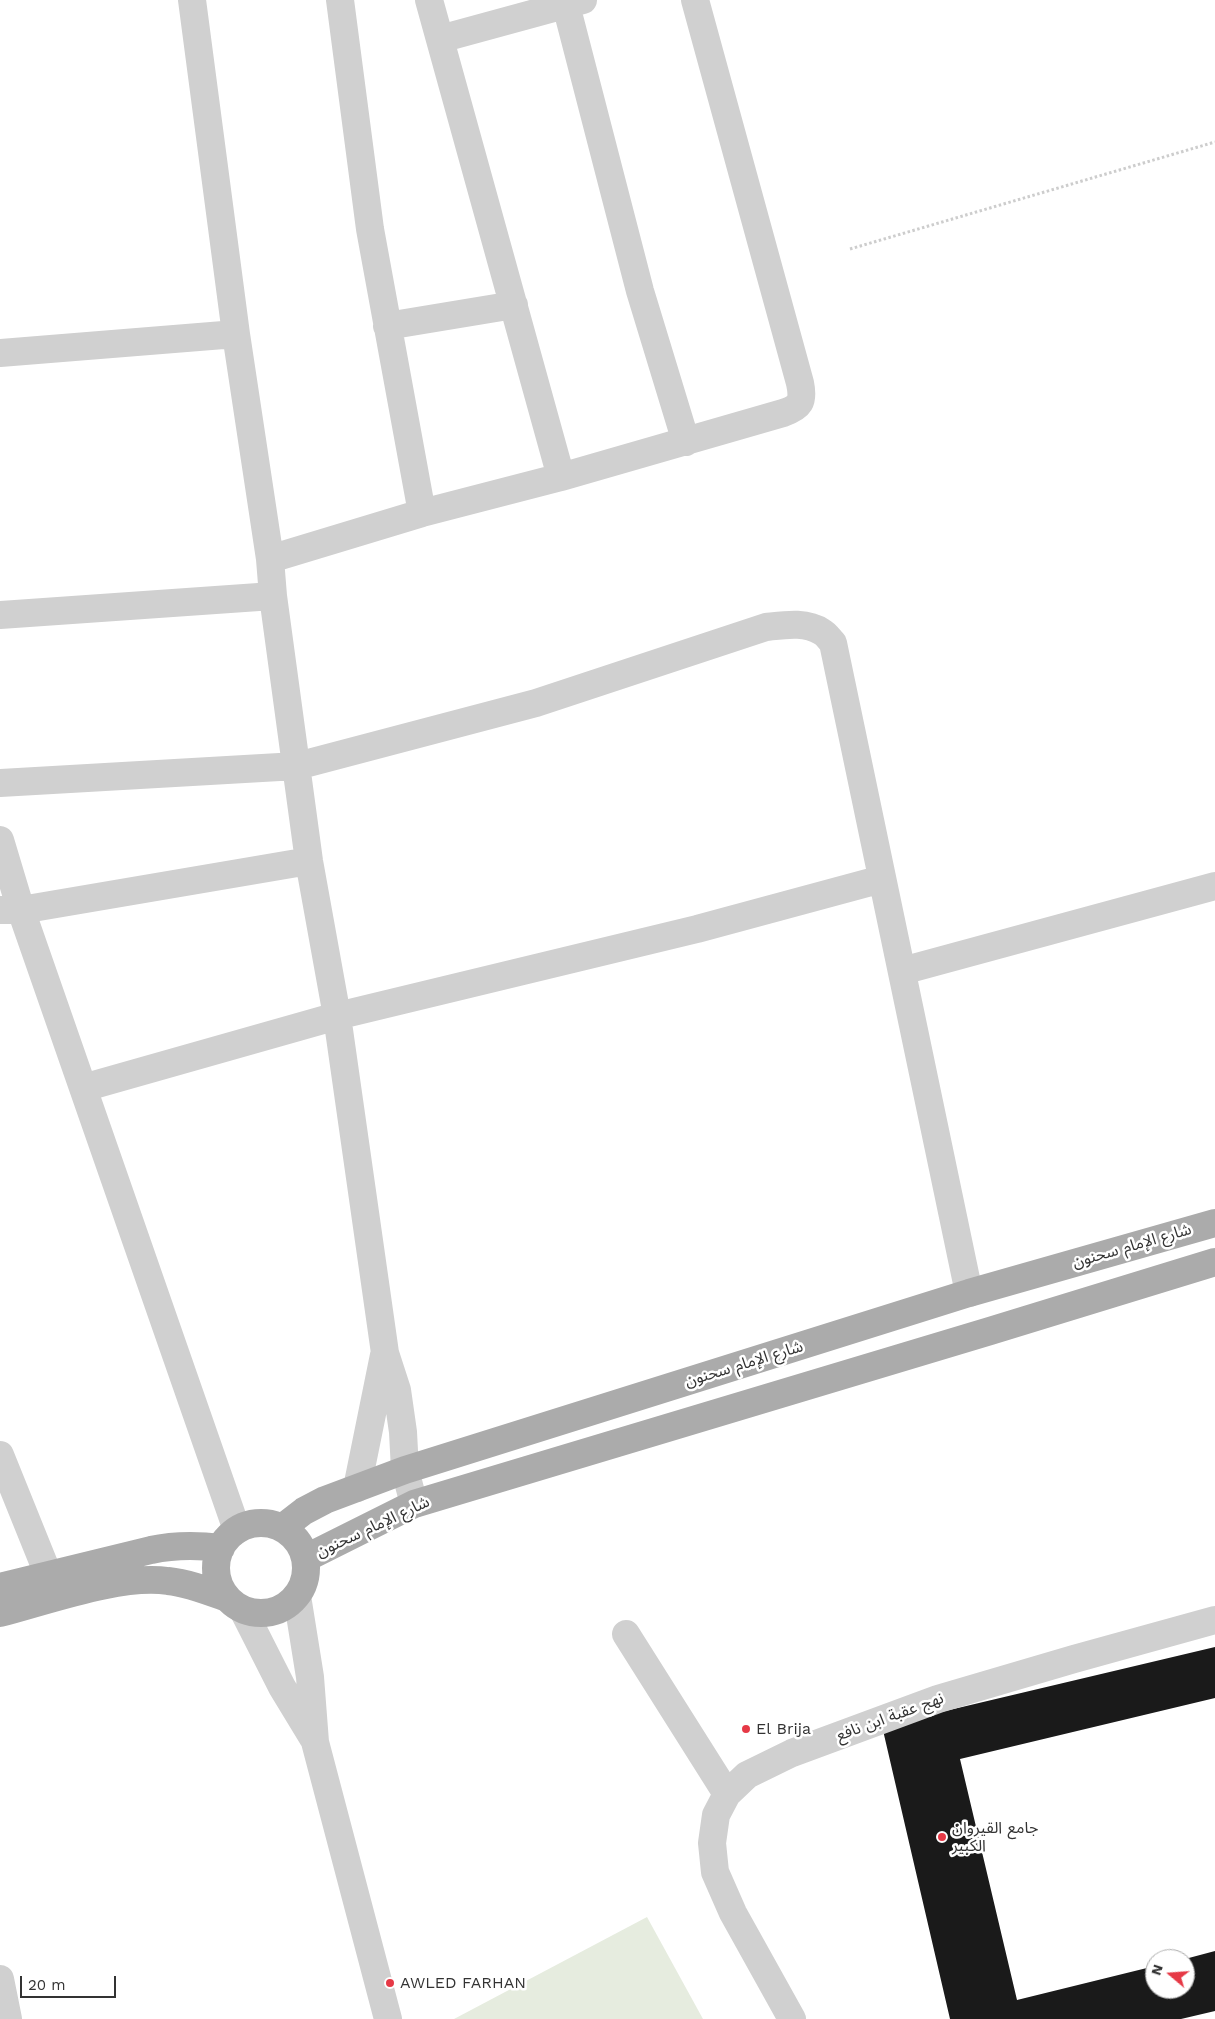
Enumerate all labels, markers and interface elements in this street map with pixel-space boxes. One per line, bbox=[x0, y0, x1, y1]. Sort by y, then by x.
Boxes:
street label: شارع الإمام سحنون bbox=[1070, 1220, 1194, 1272]
street label: شارع الإمام سحنون bbox=[682, 1337, 806, 1391]
street label: شارع الإمام سحنون bbox=[313, 1492, 433, 1562]
street label: نهج عقبة ابن نافع bbox=[834, 1689, 946, 1745]
place label: El Brija bbox=[756, 1719, 811, 1739]
marker: El Brija bbox=[740, 1723, 752, 1735]
place label: جامع القيروان الكبير bbox=[952, 1818, 1039, 1856]
marker: جامع القيروان الكبير bbox=[936, 1831, 948, 1843]
north arrow bbox=[1145, 1949, 1195, 1999]
text: N bbox=[1147, 1962, 1166, 1977]
scale bar bbox=[22, 1966, 119, 1998]
place label: AWLED FARHAN bbox=[400, 1973, 526, 1993]
text: 20 m bbox=[28, 1976, 66, 1994]
marker: AWLED FARHAN bbox=[384, 1977, 396, 1989]

